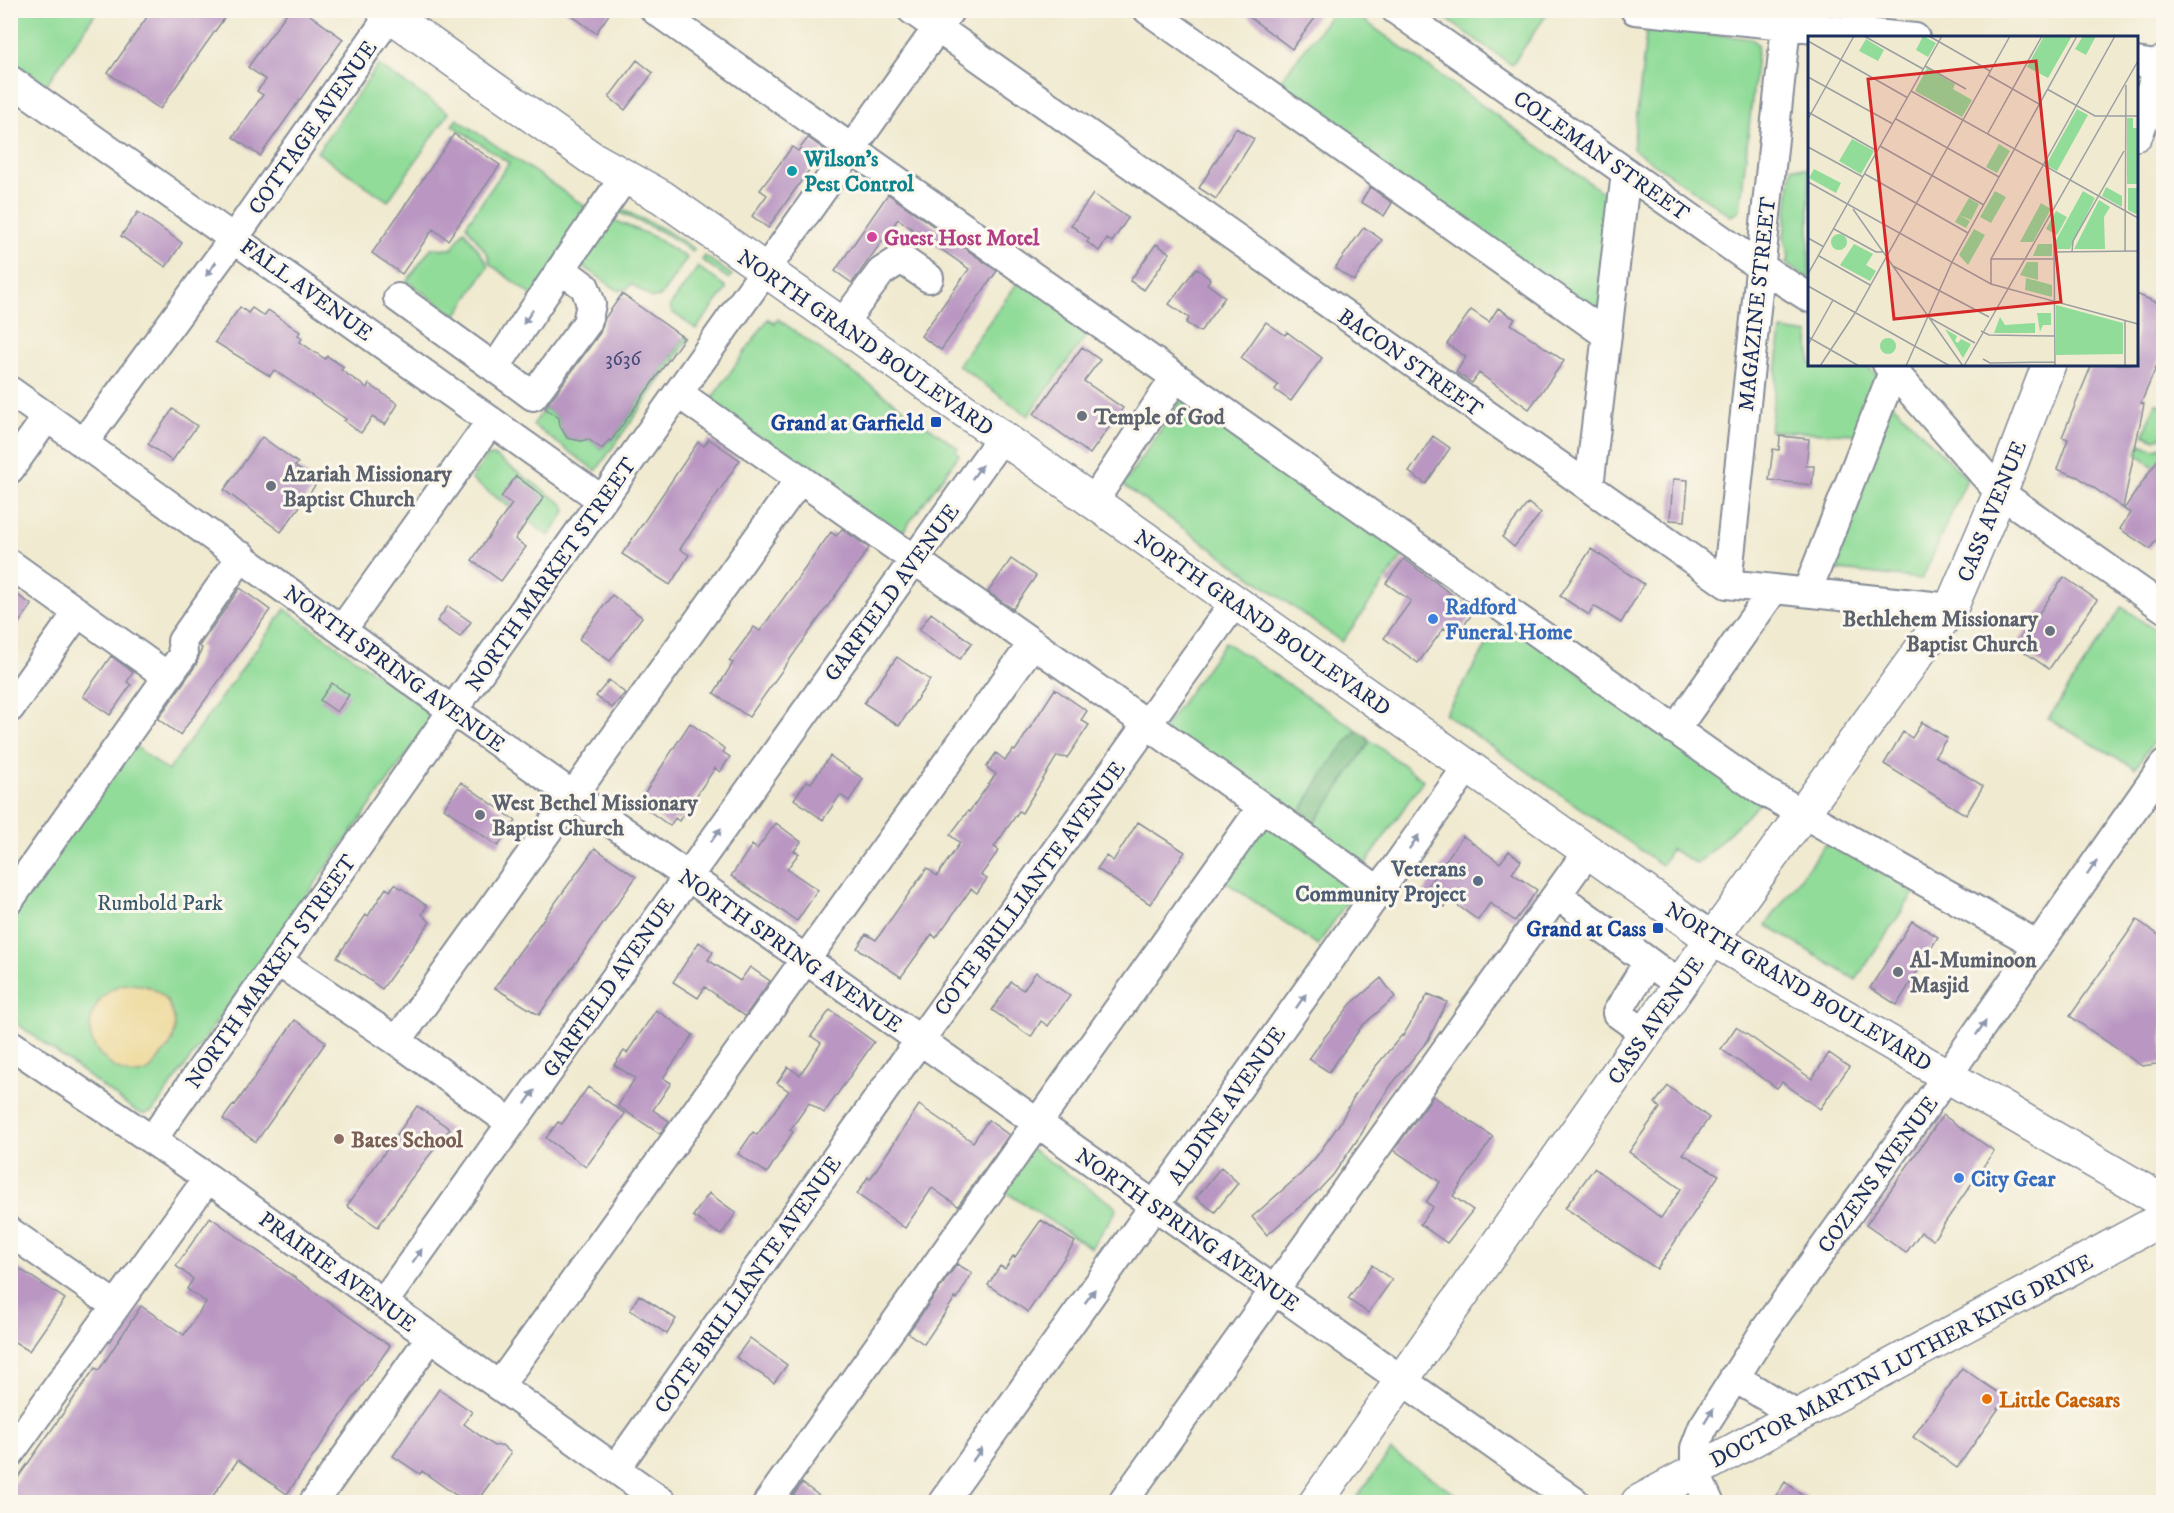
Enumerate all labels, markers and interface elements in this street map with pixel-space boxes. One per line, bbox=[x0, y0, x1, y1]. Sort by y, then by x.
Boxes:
street label: COTTAGE AVENUE bbox=[243, 36, 383, 220]
inset map bbox=[1808, 36, 2138, 366]
street label: COLEMAN STREET bbox=[1508, 85, 1695, 227]
place label: Wilson's Pest Control bbox=[803, 146, 914, 198]
marker: Wilson's Pest Control bbox=[785, 164, 799, 178]
street label: MAGAZINE STREET bbox=[1733, 195, 1782, 413]
place label: Guest Host Motel bbox=[884, 225, 1040, 252]
marker: Guest Host Motel bbox=[865, 230, 879, 244]
street label: FALL AVENUE bbox=[235, 233, 378, 347]
street label: NORTH GRAND BOULEVARD bbox=[732, 244, 999, 442]
one-way arrow bbox=[205, 261, 217, 277]
street label: BACON STREET bbox=[1332, 303, 1488, 424]
one-way arrow bbox=[523, 309, 534, 326]
house number: 3636 bbox=[605, 347, 641, 372]
place label: Temple of God bbox=[1093, 404, 1226, 431]
marker: Temple of God bbox=[1075, 409, 1089, 423]
place label: Grand at Garfield bbox=[771, 410, 925, 437]
marker: Grand at Garfield bbox=[929, 415, 943, 429]
street label: CASS AVENUE bbox=[1952, 437, 2033, 586]
street label: NORTH MARKET STREET bbox=[460, 452, 643, 697]
place label: Azariah Missionary Baptist Church bbox=[282, 461, 452, 513]
one-way arrow bbox=[970, 465, 982, 480]
marker: Azariah Missionary Baptist Church bbox=[264, 479, 278, 493]
street label: GARFIELD AVENUE bbox=[819, 499, 966, 687]
street label: NORTH GRAND BOULEVARD bbox=[1129, 524, 1396, 722]
street label: NORTH SPRING AVENUE bbox=[278, 580, 510, 759]
place label: Radford Funeral Home bbox=[1445, 594, 1572, 646]
place label: Bethlehem Missionary Baptist Church bbox=[1843, 606, 2039, 658]
marker: Radford Funeral Home bbox=[1426, 612, 1440, 626]
marker: Bethlehem Missionary Baptist Church bbox=[2043, 624, 2057, 638]
street label: COTE BRILLIANTE AVENUE bbox=[929, 756, 1132, 1021]
place label: West Bethel Missionary Baptist Church bbox=[491, 790, 698, 842]
marker: West Bethel Missionary Baptist Church bbox=[473, 808, 487, 822]
one-way arrow bbox=[710, 828, 722, 844]
one-way arrow bbox=[1408, 834, 1420, 850]
street label: NORTH MARKET STREET bbox=[180, 849, 363, 1094]
place label: Veterans Community Project bbox=[1295, 856, 1467, 909]
one-way arrow bbox=[2086, 860, 2098, 876]
street label: NORTH SPRING AVENUE bbox=[673, 864, 907, 1039]
marker: Veterans Community Project bbox=[1471, 874, 1485, 888]
park label: Rumbold Park bbox=[97, 890, 223, 917]
street label: GARFIELD AVENUE bbox=[537, 893, 681, 1083]
street label: NORTH GRAND BOULEVARD bbox=[1660, 897, 1937, 1078]
place label: Grand at Cass bbox=[1526, 916, 1647, 943]
marker: Grand at Cass bbox=[1651, 921, 1665, 935]
place label: Al-Muminoon Masjid bbox=[1909, 947, 2037, 1000]
street label: CASS AVENUE bbox=[1602, 952, 1710, 1090]
marker: Al-Muminoon Masjid bbox=[1891, 965, 1905, 979]
one-way arrow bbox=[1295, 993, 1307, 1009]
one-way arrow bbox=[1975, 1020, 1986, 1036]
street label: ALDINE AVENUE bbox=[1163, 1022, 1292, 1190]
one-way arrow bbox=[524, 1089, 536, 1105]
street label: COZENS AVENUE bbox=[1812, 1091, 1944, 1259]
place label: Bates School bbox=[351, 1127, 463, 1154]
marker: Bates School bbox=[332, 1132, 346, 1146]
street label: NORTH SPRING AVENUE bbox=[1070, 1143, 1304, 1318]
street label: COTE BRILLIANTE AVENUE bbox=[649, 1151, 848, 1419]
place label: City Gear bbox=[1971, 1166, 2056, 1193]
marker: City Gear bbox=[1952, 1171, 1966, 1185]
street label: PRAIRIE AVENUE bbox=[253, 1206, 421, 1338]
one-way arrow bbox=[410, 1248, 422, 1263]
street label: DOCTOR MARTIN LUTHER KING DRIVE bbox=[1706, 1249, 2098, 1474]
one-way arrow bbox=[1084, 1289, 1096, 1305]
place label: Little Caesars bbox=[1999, 1387, 2121, 1414]
marker: Little Caesars bbox=[1980, 1392, 1994, 1406]
one-way arrow bbox=[1703, 1409, 1715, 1425]
one-way arrow bbox=[971, 1447, 983, 1463]

